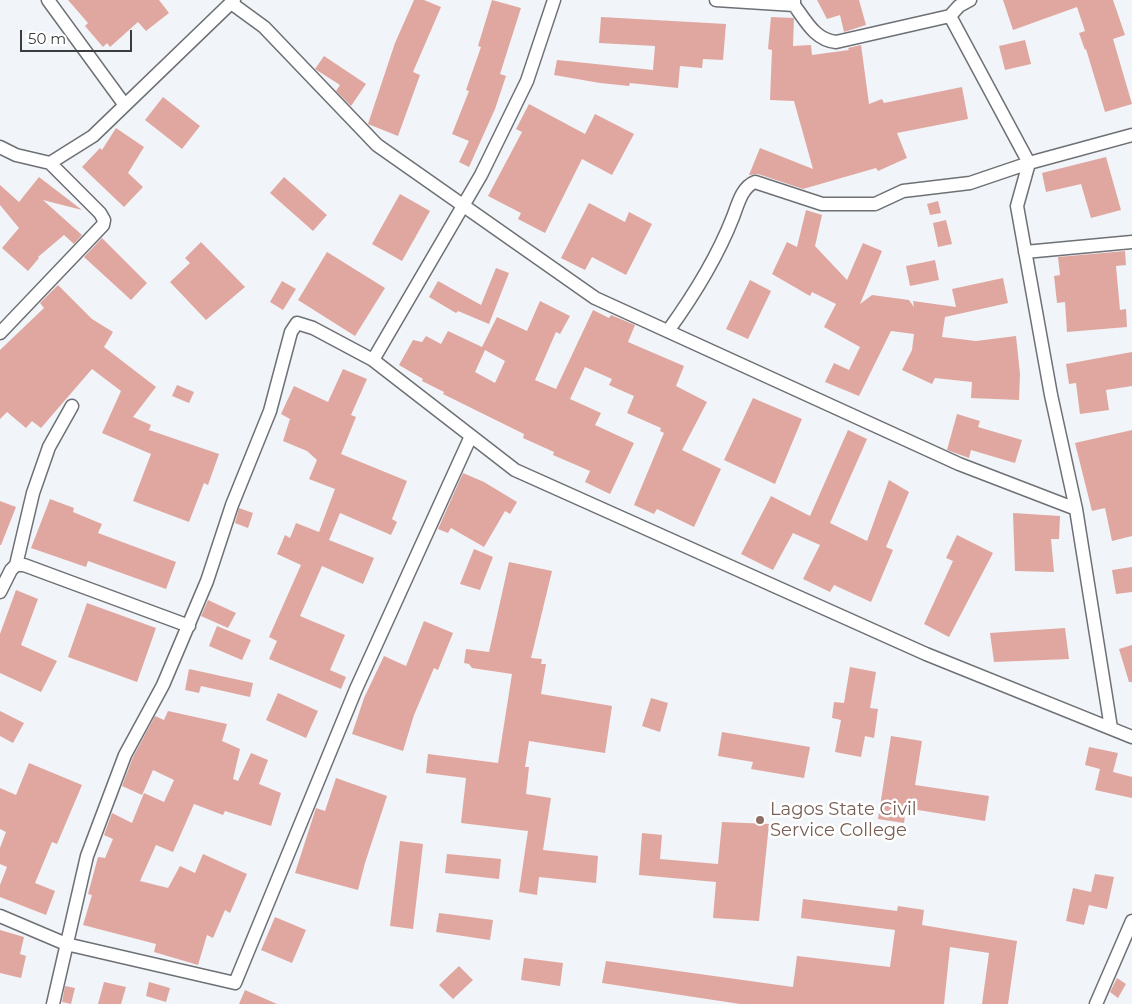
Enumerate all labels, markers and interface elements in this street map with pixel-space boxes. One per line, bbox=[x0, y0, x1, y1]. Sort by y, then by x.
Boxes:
scale bar bbox=[22, 20, 135, 52]
text: 50 m bbox=[28, 29, 66, 48]
place label: Lagos State Civil Service College bbox=[770, 799, 917, 842]
marker: Lagos State Civil Service College bbox=[754, 814, 766, 826]

